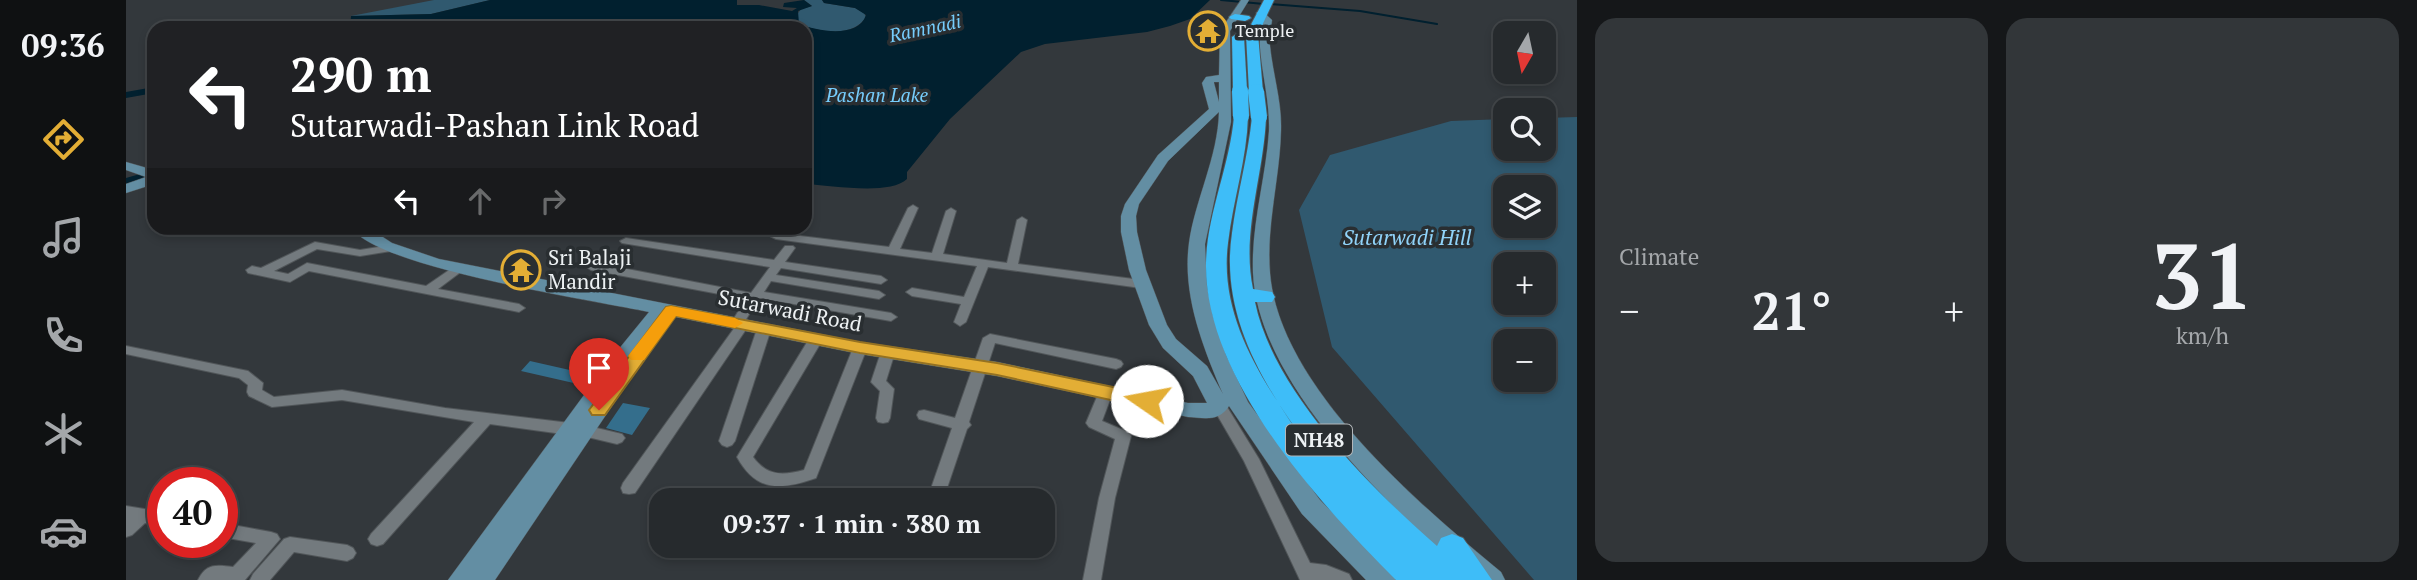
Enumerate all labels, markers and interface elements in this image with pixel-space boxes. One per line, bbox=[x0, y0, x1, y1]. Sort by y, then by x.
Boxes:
water label: Ramnadi bbox=[886, 8, 964, 48]
temple icon: Temple bbox=[1187, 10, 1229, 52]
place label: Temple bbox=[1235, 18, 1294, 42]
north arrow bbox=[1493, 21, 1556, 84]
map controls bbox=[1493, 21, 1556, 392]
text: 09:36 bbox=[21, 24, 105, 66]
text: 290 m bbox=[290, 41, 432, 106]
icon: left bbox=[175, 49, 266, 140]
water label: Pashan Lake bbox=[825, 82, 929, 107]
button: search bbox=[1493, 98, 1556, 161]
text: Sutarwadi-Pashan Link Road bbox=[290, 104, 699, 146]
icon: directions bbox=[39, 115, 88, 164]
button: layers bbox=[1493, 175, 1556, 238]
icon: left bbox=[388, 182, 426, 220]
icon: ahead bbox=[461, 182, 499, 220]
icon: right bbox=[534, 182, 572, 220]
icon: music bbox=[39, 213, 88, 262]
text: 31 bbox=[2151, 214, 2254, 335]
park label: Sutarwadi Hill bbox=[1342, 223, 1472, 251]
text: Climate bbox=[1619, 241, 1699, 272]
place label: Sri Balaji Mandir bbox=[548, 243, 632, 295]
temple icon: Sri Balaji Mandir bbox=[500, 249, 542, 291]
button: + bbox=[1493, 252, 1556, 315]
text: 21° bbox=[1751, 276, 1832, 345]
street label: Sutarwadi Road bbox=[716, 282, 865, 338]
text: − bbox=[1619, 286, 1639, 336]
text: + bbox=[1944, 286, 1964, 336]
icon: phone bbox=[39, 311, 88, 360]
text: km/h bbox=[2176, 320, 2229, 351]
button: − bbox=[1493, 329, 1556, 392]
pin bbox=[569, 338, 629, 410]
icon: arrive bbox=[580, 349, 618, 387]
position arrow bbox=[1110, 364, 1184, 438]
icon: climate bbox=[39, 409, 88, 458]
road number: NH48 bbox=[1286, 424, 1352, 456]
speed limit sign: 40 bbox=[147, 467, 238, 558]
text: 09:37 · 1 min · 380 m bbox=[723, 506, 981, 540]
icon: car bbox=[39, 507, 88, 556]

